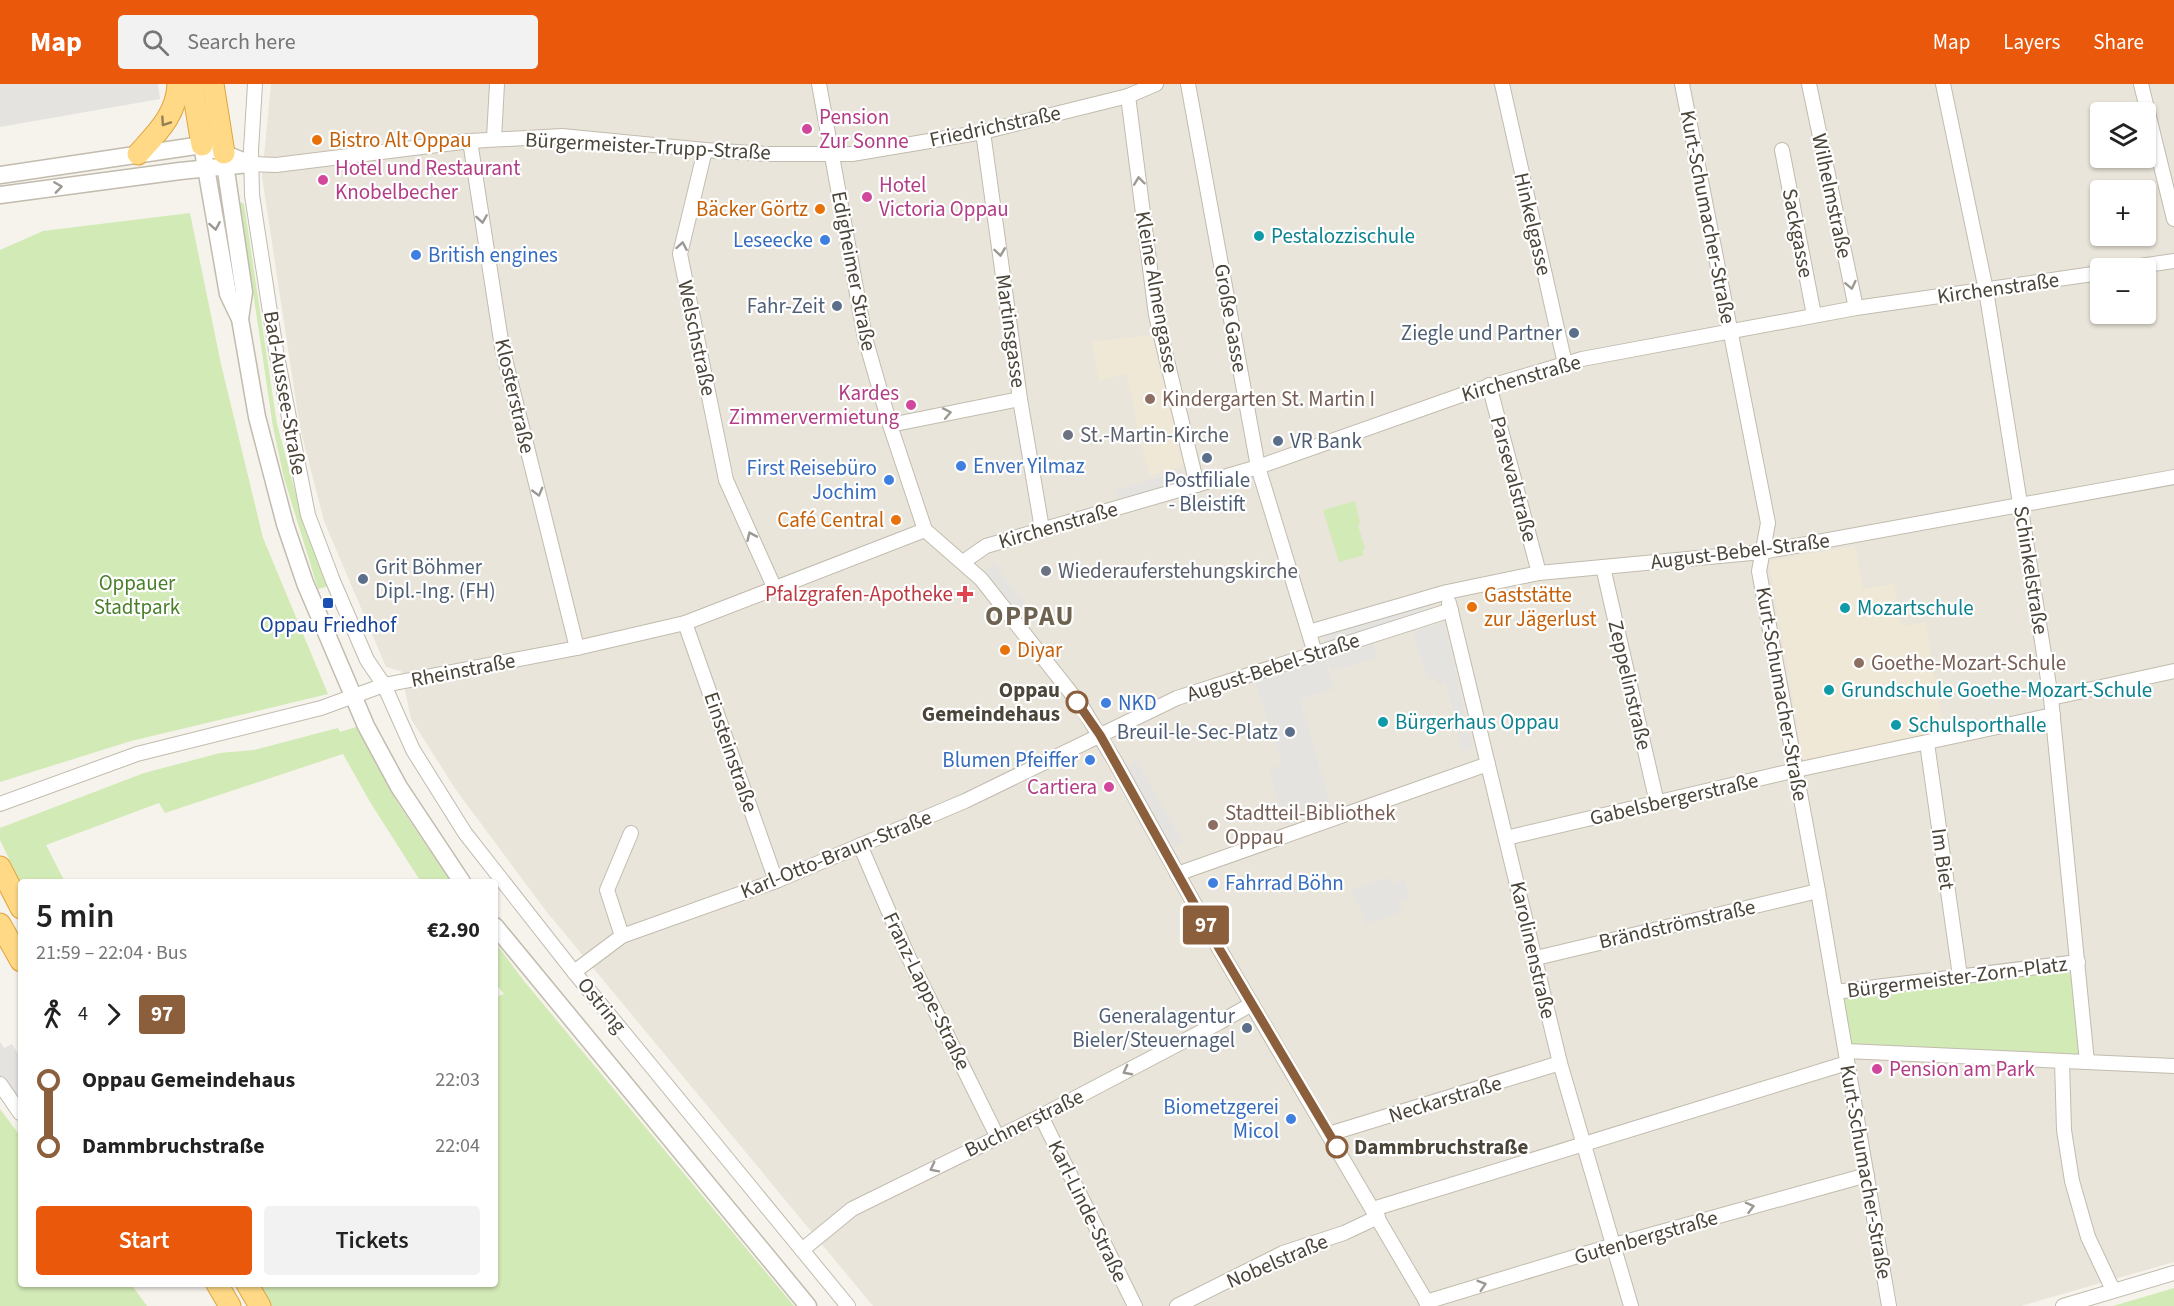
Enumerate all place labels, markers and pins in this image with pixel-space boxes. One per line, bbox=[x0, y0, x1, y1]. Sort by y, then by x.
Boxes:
place label: Pension Zur Sonne bbox=[819, 102, 909, 156]
marker: Pension Zur Sonne bbox=[800, 122, 814, 136]
place label: Bistro Alt Oppau bbox=[329, 125, 472, 155]
marker: Bistro Alt Oppau bbox=[310, 133, 324, 147]
place label: Hotel und Restaurant Knobelbecher bbox=[335, 153, 520, 207]
place label: Hotel Victoria Oppau bbox=[879, 170, 1009, 224]
marker: Hotel und Restaurant Knobelbecher bbox=[316, 173, 330, 187]
marker: Hotel Victoria Oppau bbox=[860, 190, 874, 204]
place label: Bäcker Görtz bbox=[696, 194, 808, 224]
marker: Bäcker Görtz bbox=[813, 202, 827, 216]
place label: Pestalozzischule bbox=[1271, 221, 1415, 251]
place label: Leseecke bbox=[733, 225, 813, 255]
marker: Pestalozzischule bbox=[1252, 229, 1266, 243]
marker: Leseecke bbox=[818, 233, 832, 247]
place label: British engines bbox=[428, 240, 558, 270]
marker: British engines bbox=[409, 248, 423, 262]
place label: Fahr-Zeit bbox=[747, 291, 825, 321]
marker: Fahr-Zeit bbox=[830, 299, 844, 313]
place label: Ziegle und Partner bbox=[1401, 318, 1563, 348]
marker: Ziegle und Partner bbox=[1567, 326, 1581, 340]
place label: Kardes Zimmervermietung bbox=[729, 378, 899, 432]
place label: Kindergarten St. Martin I bbox=[1162, 384, 1375, 414]
marker: Kindergarten St. Martin I bbox=[1143, 392, 1157, 406]
marker: Kardes Zimmervermietung bbox=[904, 398, 918, 412]
place label: St.-Martin-Kirche bbox=[1080, 420, 1229, 450]
place label: VR Bank bbox=[1290, 426, 1362, 456]
marker: St.-Martin-Kirche bbox=[1061, 428, 1075, 442]
marker: VR Bank bbox=[1271, 434, 1285, 448]
place label: Enver Yilmaz bbox=[973, 451, 1085, 481]
marker: Postfiliale - Bleistift bbox=[1200, 451, 1214, 465]
place label: First Reisebüro Jochim bbox=[747, 453, 877, 507]
marker: Enver Yilmaz bbox=[954, 459, 968, 473]
place label: Postfiliale - Bleistift bbox=[1164, 465, 1250, 519]
marker: First Reisebüro Jochim bbox=[882, 473, 896, 487]
place label: Café Central bbox=[777, 505, 884, 535]
marker: Café Central bbox=[889, 513, 903, 527]
place label: Grit Böhmer Dipl.-Ing. (FH) bbox=[375, 552, 496, 606]
place label: Wiederauferstehungskirche bbox=[1058, 556, 1298, 586]
marker: Wiederauferstehungskirche bbox=[1039, 564, 1053, 578]
marker: Grit Böhmer Dipl.-Ing. (FH) bbox=[356, 572, 370, 586]
place label: Pfalzgrafen-Apotheke bbox=[765, 579, 953, 609]
place label: Gaststätte zur Jägerlust bbox=[1484, 580, 1597, 634]
marker: Pfalzgrafen-Apotheke bbox=[958, 587, 972, 601]
place label: Mozartschule bbox=[1857, 593, 1974, 623]
marker: Oppau Friedhof bbox=[321, 596, 335, 610]
marker: Gaststätte zur Jägerlust bbox=[1465, 600, 1479, 614]
marker: Mozartschule bbox=[1838, 601, 1852, 615]
place label: Oppau Friedhof bbox=[260, 610, 397, 640]
place label: Diyar bbox=[1017, 635, 1063, 665]
marker: Diyar bbox=[998, 643, 1012, 657]
place label: Goethe-Mozart-Schule bbox=[1871, 648, 2066, 678]
marker: Goethe-Mozart-Schule bbox=[1852, 656, 1866, 670]
place label: Oppau Gemeindehaus bbox=[922, 675, 1060, 729]
place label: Grundschule Goethe-Mozart-Schule bbox=[1841, 675, 2152, 705]
marker: Grundschule Goethe-Mozart-Schule bbox=[1822, 683, 1836, 697]
place label: NKD bbox=[1118, 688, 1157, 718]
marker: Oppau Gemeindehaus bbox=[1066, 691, 1088, 713]
marker: NKD bbox=[1099, 696, 1113, 710]
place label: Bürgerhaus Oppau bbox=[1395, 707, 1559, 737]
place label: Schulsporthalle bbox=[1908, 710, 2046, 740]
marker: Bürgerhaus Oppau bbox=[1376, 715, 1390, 729]
place label: Breuil-le-Sec-Platz bbox=[1117, 717, 1278, 747]
marker: Schulsporthalle bbox=[1889, 718, 1903, 732]
marker: Breuil-le-Sec-Platz bbox=[1283, 725, 1297, 739]
place label: Blumen Pfeiffer bbox=[942, 745, 1079, 775]
marker: Blumen Pfeiffer bbox=[1083, 753, 1097, 767]
place label: Cartiera bbox=[1027, 772, 1097, 802]
marker: Cartiera bbox=[1102, 780, 1116, 794]
place label: Stadtteil-Bibliothek Oppau bbox=[1225, 798, 1396, 852]
marker: Stadtteil-Bibliothek Oppau bbox=[1206, 818, 1220, 832]
place label: Fahrrad Böhn bbox=[1225, 868, 1344, 898]
marker: Fahrrad Böhn bbox=[1206, 876, 1220, 890]
place label: Generalagentur Bieler/Steuernagel bbox=[1072, 1001, 1236, 1055]
marker: Generalagentur Bieler/Steuernagel bbox=[1240, 1021, 1254, 1035]
place label: Pension am Park bbox=[1889, 1054, 2035, 1084]
marker: Pension am Park bbox=[1870, 1062, 1884, 1076]
place label: Biometzgerei Micol bbox=[1163, 1092, 1279, 1146]
marker: Biometzgerei Micol bbox=[1284, 1112, 1298, 1126]
place label: Dammbruchstraße bbox=[1354, 1132, 1529, 1162]
marker: Dammbruchstraße bbox=[1326, 1136, 1348, 1158]

